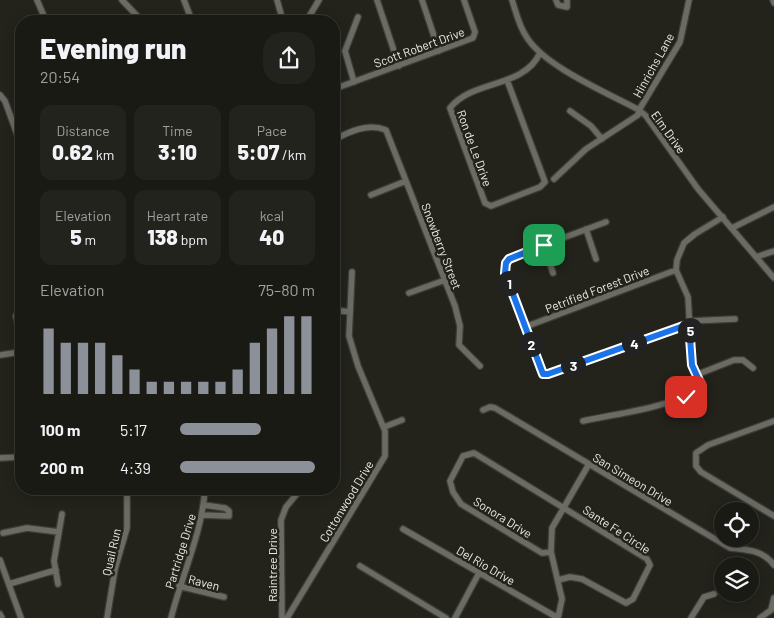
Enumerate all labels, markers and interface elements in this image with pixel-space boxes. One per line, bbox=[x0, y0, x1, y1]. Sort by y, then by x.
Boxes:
street label: Scott Robert Drive bbox=[372, 24, 466, 70]
street label: Hinrichs Lane bbox=[630, 30, 676, 100]
text: Evening run bbox=[40, 31, 186, 65]
button: share bbox=[263, 32, 315, 84]
text: 20:54 bbox=[40, 67, 80, 86]
street label: Ron de Le Drive bbox=[455, 108, 495, 188]
street label: Elm Drive bbox=[649, 108, 689, 156]
text: Distance bbox=[56, 122, 110, 139]
text: Time bbox=[162, 122, 193, 139]
text: Pace bbox=[257, 122, 287, 139]
text: 0.62 bbox=[52, 139, 93, 164]
text: 3:10 bbox=[158, 139, 197, 164]
text: 5:07 bbox=[237, 139, 279, 164]
text: km bbox=[93, 146, 114, 163]
text: /km bbox=[279, 146, 306, 163]
street label: Snowberry Street bbox=[419, 201, 465, 291]
text: Elevation bbox=[55, 207, 111, 224]
text: Heart rate bbox=[147, 207, 208, 224]
text: kcal bbox=[260, 207, 284, 224]
text: 5 bbox=[70, 224, 82, 249]
text: 138 bbox=[147, 224, 178, 249]
text: 40 bbox=[259, 224, 284, 249]
pin bbox=[523, 224, 565, 266]
text: m bbox=[82, 231, 96, 248]
text: bpm bbox=[178, 231, 208, 248]
icon: arrive bbox=[530, 231, 558, 259]
street label: Petrified Forest Drive bbox=[543, 263, 651, 315]
pin: 1 bbox=[496, 270, 522, 296]
text: 1 bbox=[507, 275, 512, 292]
text: Elevation bbox=[40, 280, 104, 299]
text: 75–80 m bbox=[258, 280, 315, 299]
pin: 5 bbox=[678, 318, 702, 342]
text: 5 bbox=[687, 322, 694, 339]
pin: 4 bbox=[622, 330, 646, 356]
pin: 2 bbox=[518, 332, 544, 356]
text: 4 bbox=[630, 335, 639, 352]
text: 2 bbox=[528, 336, 535, 353]
pin: 3 bbox=[560, 352, 586, 378]
text: 3 bbox=[570, 357, 577, 374]
pin bbox=[665, 376, 707, 418]
icon: check bbox=[672, 383, 700, 411]
text: 100 m bbox=[40, 420, 80, 439]
text: 5:17 bbox=[120, 420, 147, 439]
street label: San Simeon Drive bbox=[591, 450, 675, 508]
text: 200 m bbox=[40, 458, 84, 477]
text: 4:39 bbox=[120, 458, 151, 477]
street label: Cottonwood Drive bbox=[316, 458, 376, 544]
street label: Sonora Drive bbox=[471, 494, 535, 540]
street label: Sante Fe Circle bbox=[581, 502, 653, 556]
map controls bbox=[714, 502, 759, 602]
button: locate bbox=[714, 502, 759, 547]
street label: Partridge Drive bbox=[162, 512, 198, 590]
street label: Quail Run bbox=[99, 527, 123, 577]
street label: Raintree Drive bbox=[265, 528, 279, 602]
street label: Del Rio Drive bbox=[454, 543, 518, 587]
button: layers bbox=[714, 557, 759, 602]
street label: Raven bbox=[187, 571, 221, 593]

